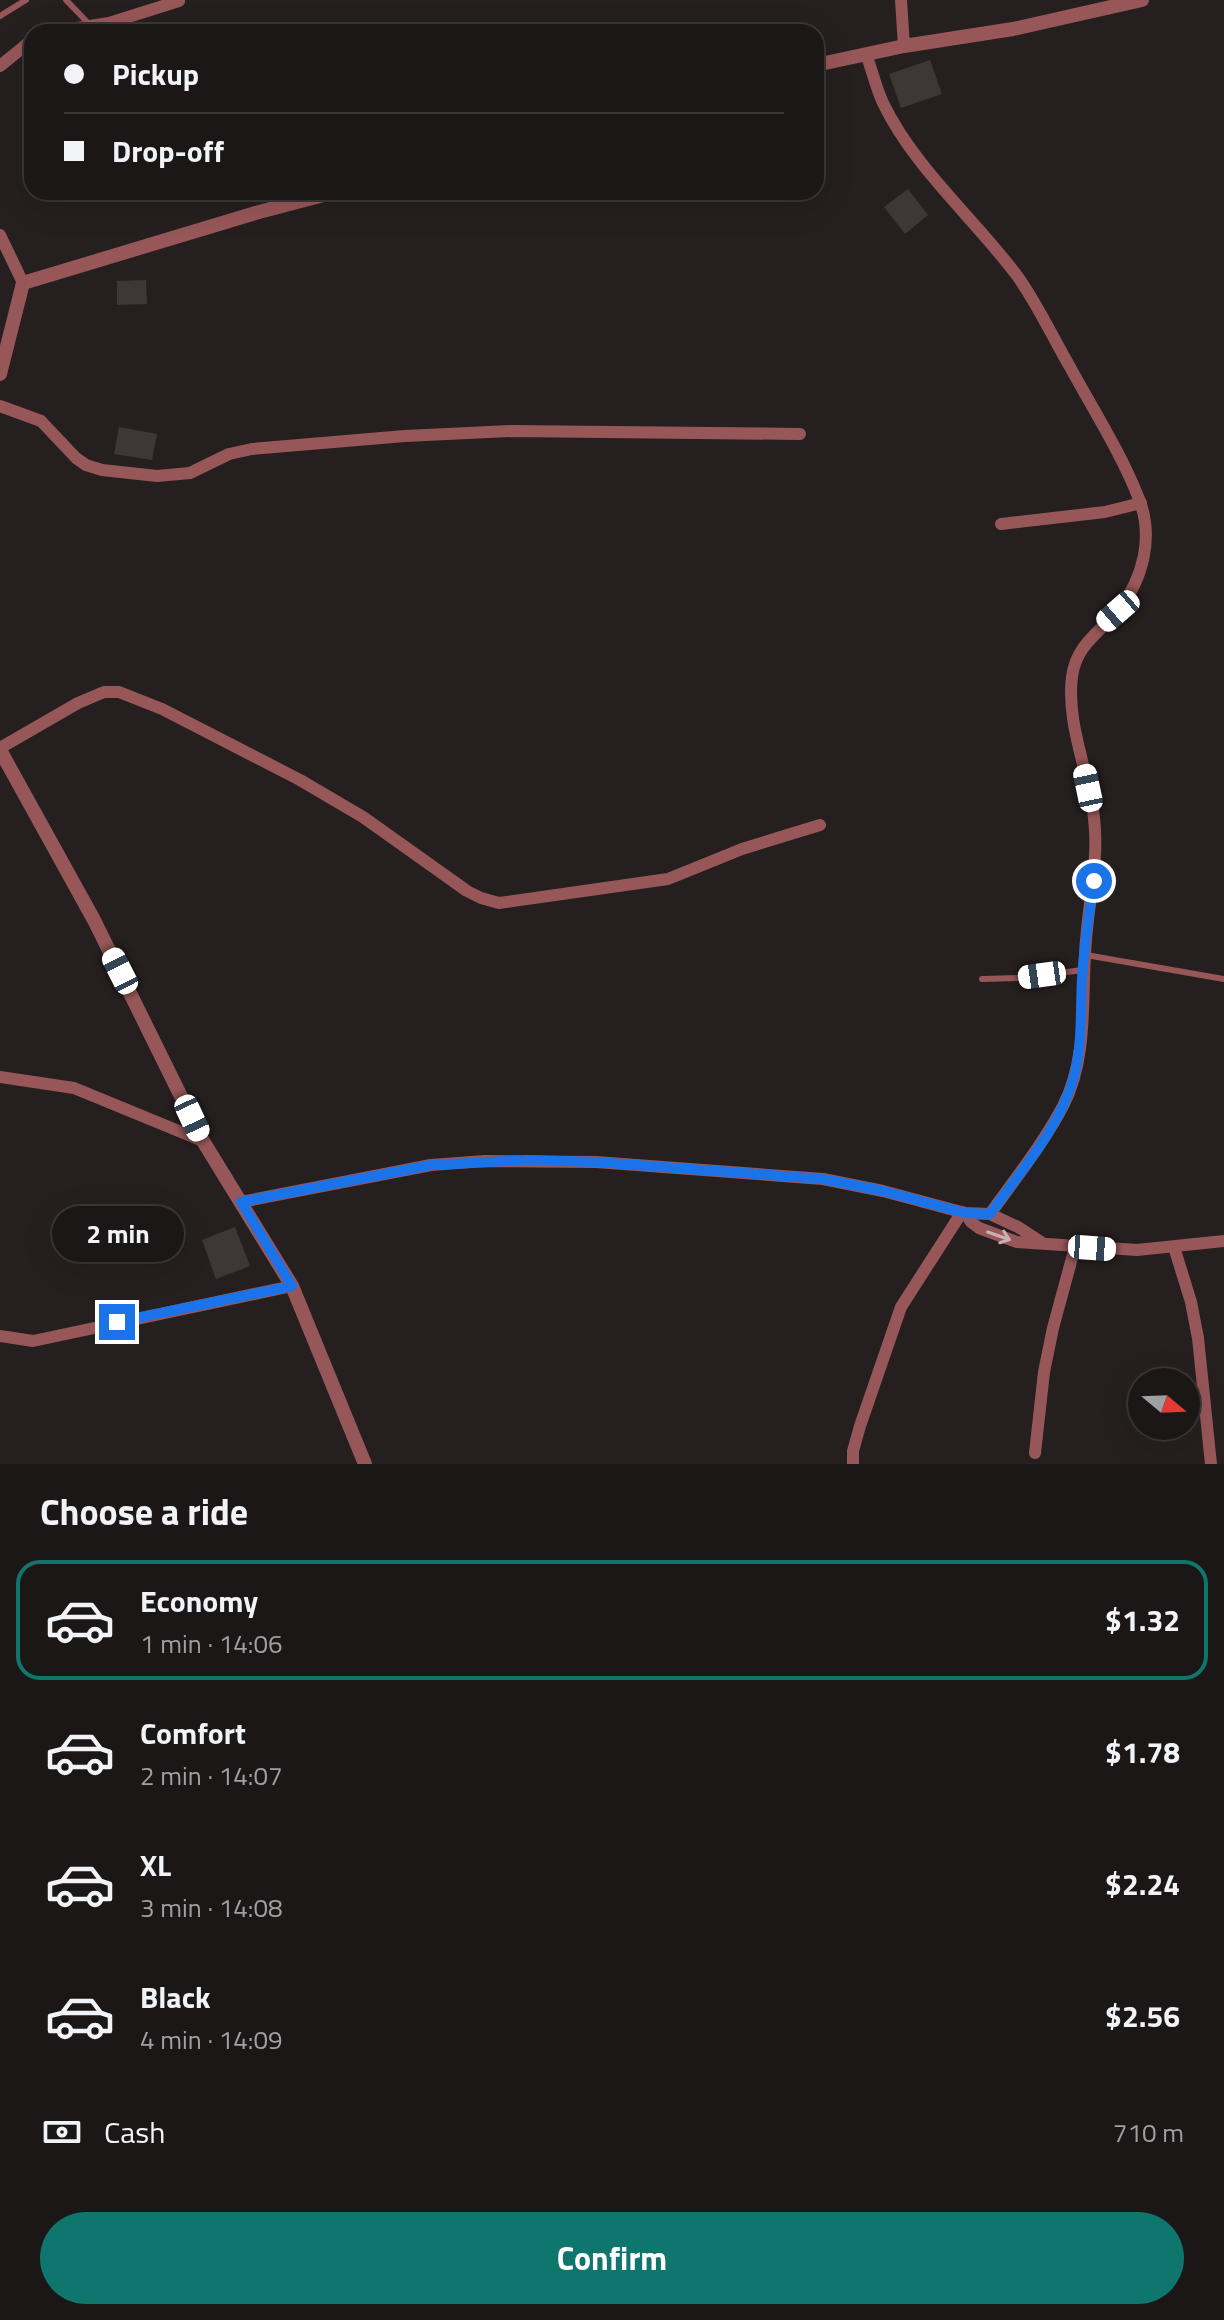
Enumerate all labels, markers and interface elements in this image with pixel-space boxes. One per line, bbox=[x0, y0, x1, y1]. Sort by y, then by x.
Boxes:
text: Pickup bbox=[112, 51, 199, 97]
text: Drop-off bbox=[112, 128, 224, 174]
car bbox=[1092, 586, 1144, 636]
car bbox=[1071, 762, 1105, 814]
route start bbox=[1076, 863, 1112, 899]
car bbox=[98, 944, 142, 998]
car bbox=[1017, 960, 1067, 990]
car bbox=[171, 1091, 213, 1145]
callout: 2 min bbox=[51, 1206, 183, 1262]
text: 2 min bbox=[86, 1214, 150, 1253]
one-way arrow bbox=[986, 1230, 1011, 1245]
car bbox=[1067, 1234, 1117, 1262]
route end bbox=[99, 1304, 135, 1340]
north arrow bbox=[1128, 1368, 1200, 1440]
map controls bbox=[1128, 1368, 1200, 1440]
text: Choose a ride bbox=[40, 1484, 248, 1539]
text: Economy bbox=[140, 1578, 258, 1624]
icon: car bbox=[44, 1584, 116, 1656]
text: $1.32 bbox=[1105, 1597, 1180, 1643]
text: 1 min · 14:06 bbox=[140, 1624, 283, 1663]
text: Comfort bbox=[140, 1710, 246, 1756]
icon: car bbox=[44, 1716, 116, 1788]
text: $1.78 bbox=[1105, 1729, 1180, 1775]
text: 2 min · 14:07 bbox=[140, 1756, 283, 1795]
text: XL bbox=[140, 1842, 171, 1888]
icon: car bbox=[44, 1848, 116, 1920]
text: $2.24 bbox=[1105, 1861, 1180, 1907]
text: 3 min · 14:08 bbox=[140, 1888, 283, 1927]
text: Black bbox=[140, 1974, 211, 2020]
icon: car bbox=[44, 1980, 116, 2052]
text: $2.56 bbox=[1105, 1993, 1180, 2039]
text: 4 min · 14:09 bbox=[140, 2020, 283, 2059]
text: Cash bbox=[104, 2109, 165, 2155]
icon: cash bbox=[40, 2110, 84, 2154]
text: 710 m bbox=[1113, 2113, 1184, 2152]
button: Confirm bbox=[40, 2212, 1184, 2304]

